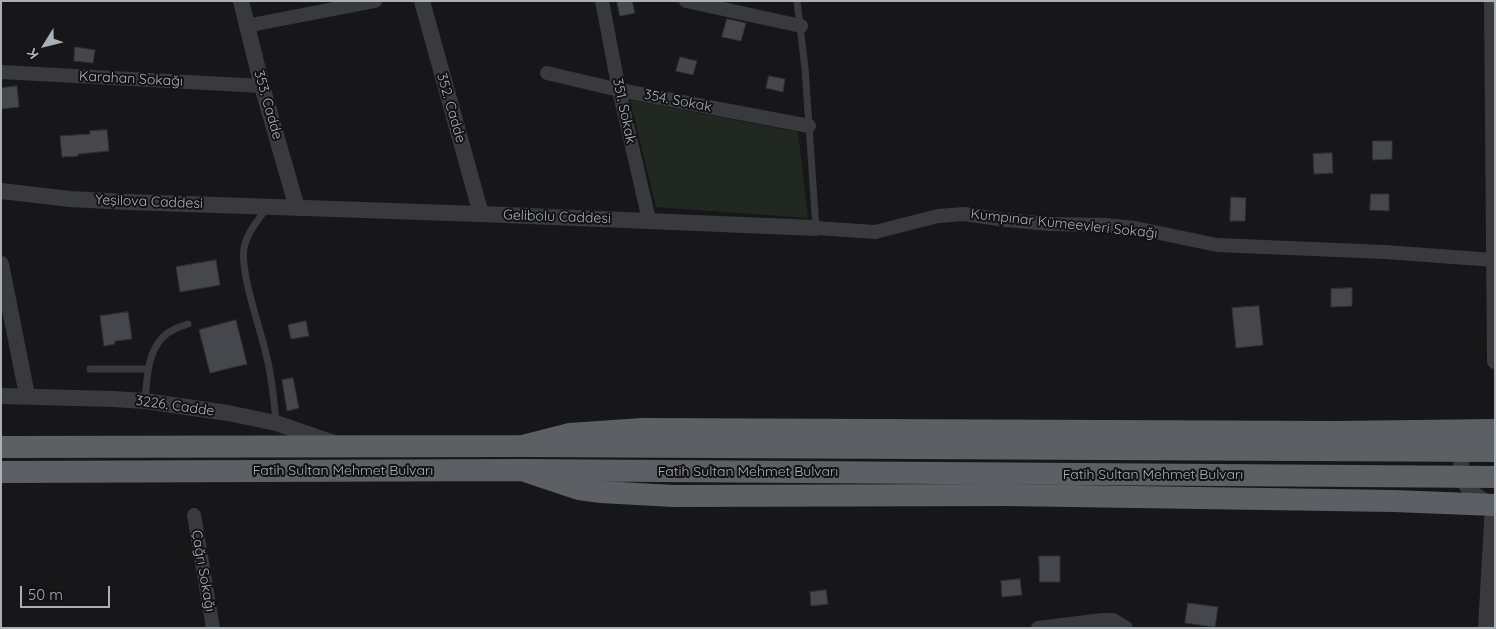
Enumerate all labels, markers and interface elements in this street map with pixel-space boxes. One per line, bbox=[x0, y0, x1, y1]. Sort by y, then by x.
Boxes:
north arrow bbox=[20, 20, 70, 70]
text: K bbox=[23, 45, 43, 63]
street label: Karahan Sokağı bbox=[79, 68, 183, 90]
street label: 353. Cadde bbox=[250, 68, 286, 142]
street label: 352. Cadde bbox=[433, 71, 469, 145]
street label: 351. Sokak bbox=[609, 77, 639, 145]
street label: 354. Sokak bbox=[643, 86, 713, 116]
street label: Yeşilova Caddesi bbox=[95, 192, 203, 212]
street label: Kumpınar Kümeevleri Sokağı bbox=[970, 206, 1158, 242]
street label: Gelibolu Caddesi bbox=[503, 207, 611, 227]
street label: 3226. Cadde bbox=[135, 392, 215, 420]
street label: Fatih Sultan Mehmet Bulvarı bbox=[253, 463, 433, 479]
street label: Fatih Sultan Mehmet Bulvarı bbox=[658, 464, 838, 480]
street label: Fatih Sultan Mehmet Bulvarı bbox=[1063, 467, 1243, 483]
street label: Çağrı Sokağı bbox=[188, 529, 218, 613]
scale bar bbox=[22, 576, 112, 608]
text: 50 m bbox=[28, 585, 63, 604]

